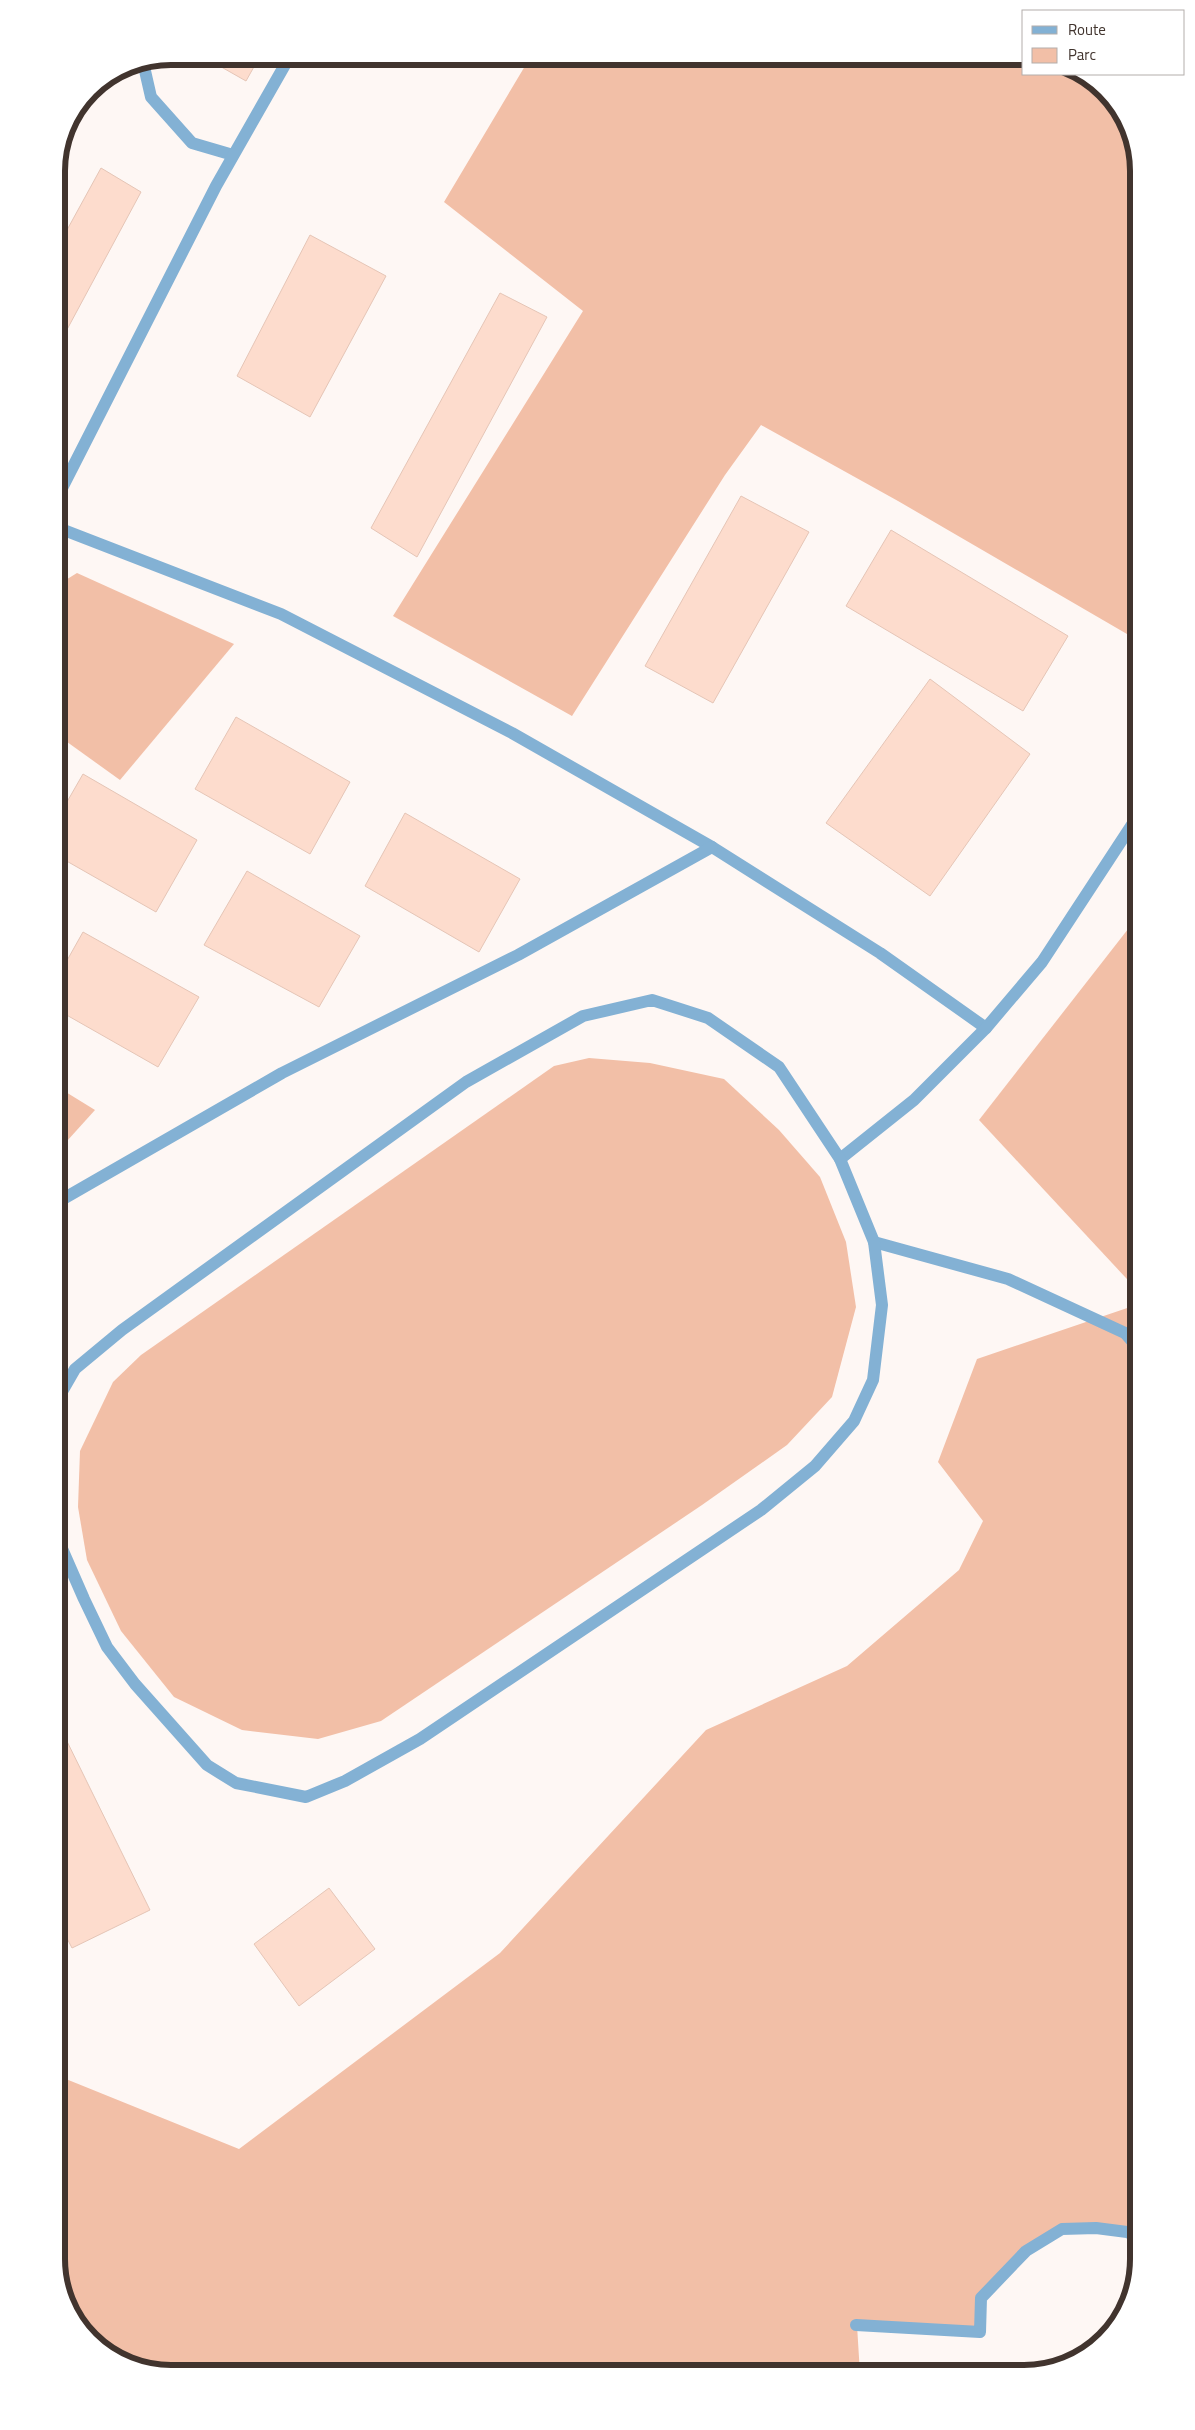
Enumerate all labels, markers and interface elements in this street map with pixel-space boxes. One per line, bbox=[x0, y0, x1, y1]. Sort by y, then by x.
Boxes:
legend bbox=[1022, 10, 1185, 75]
text: Route bbox=[1068, 18, 1106, 41]
text: Parc bbox=[1068, 43, 1096, 66]

